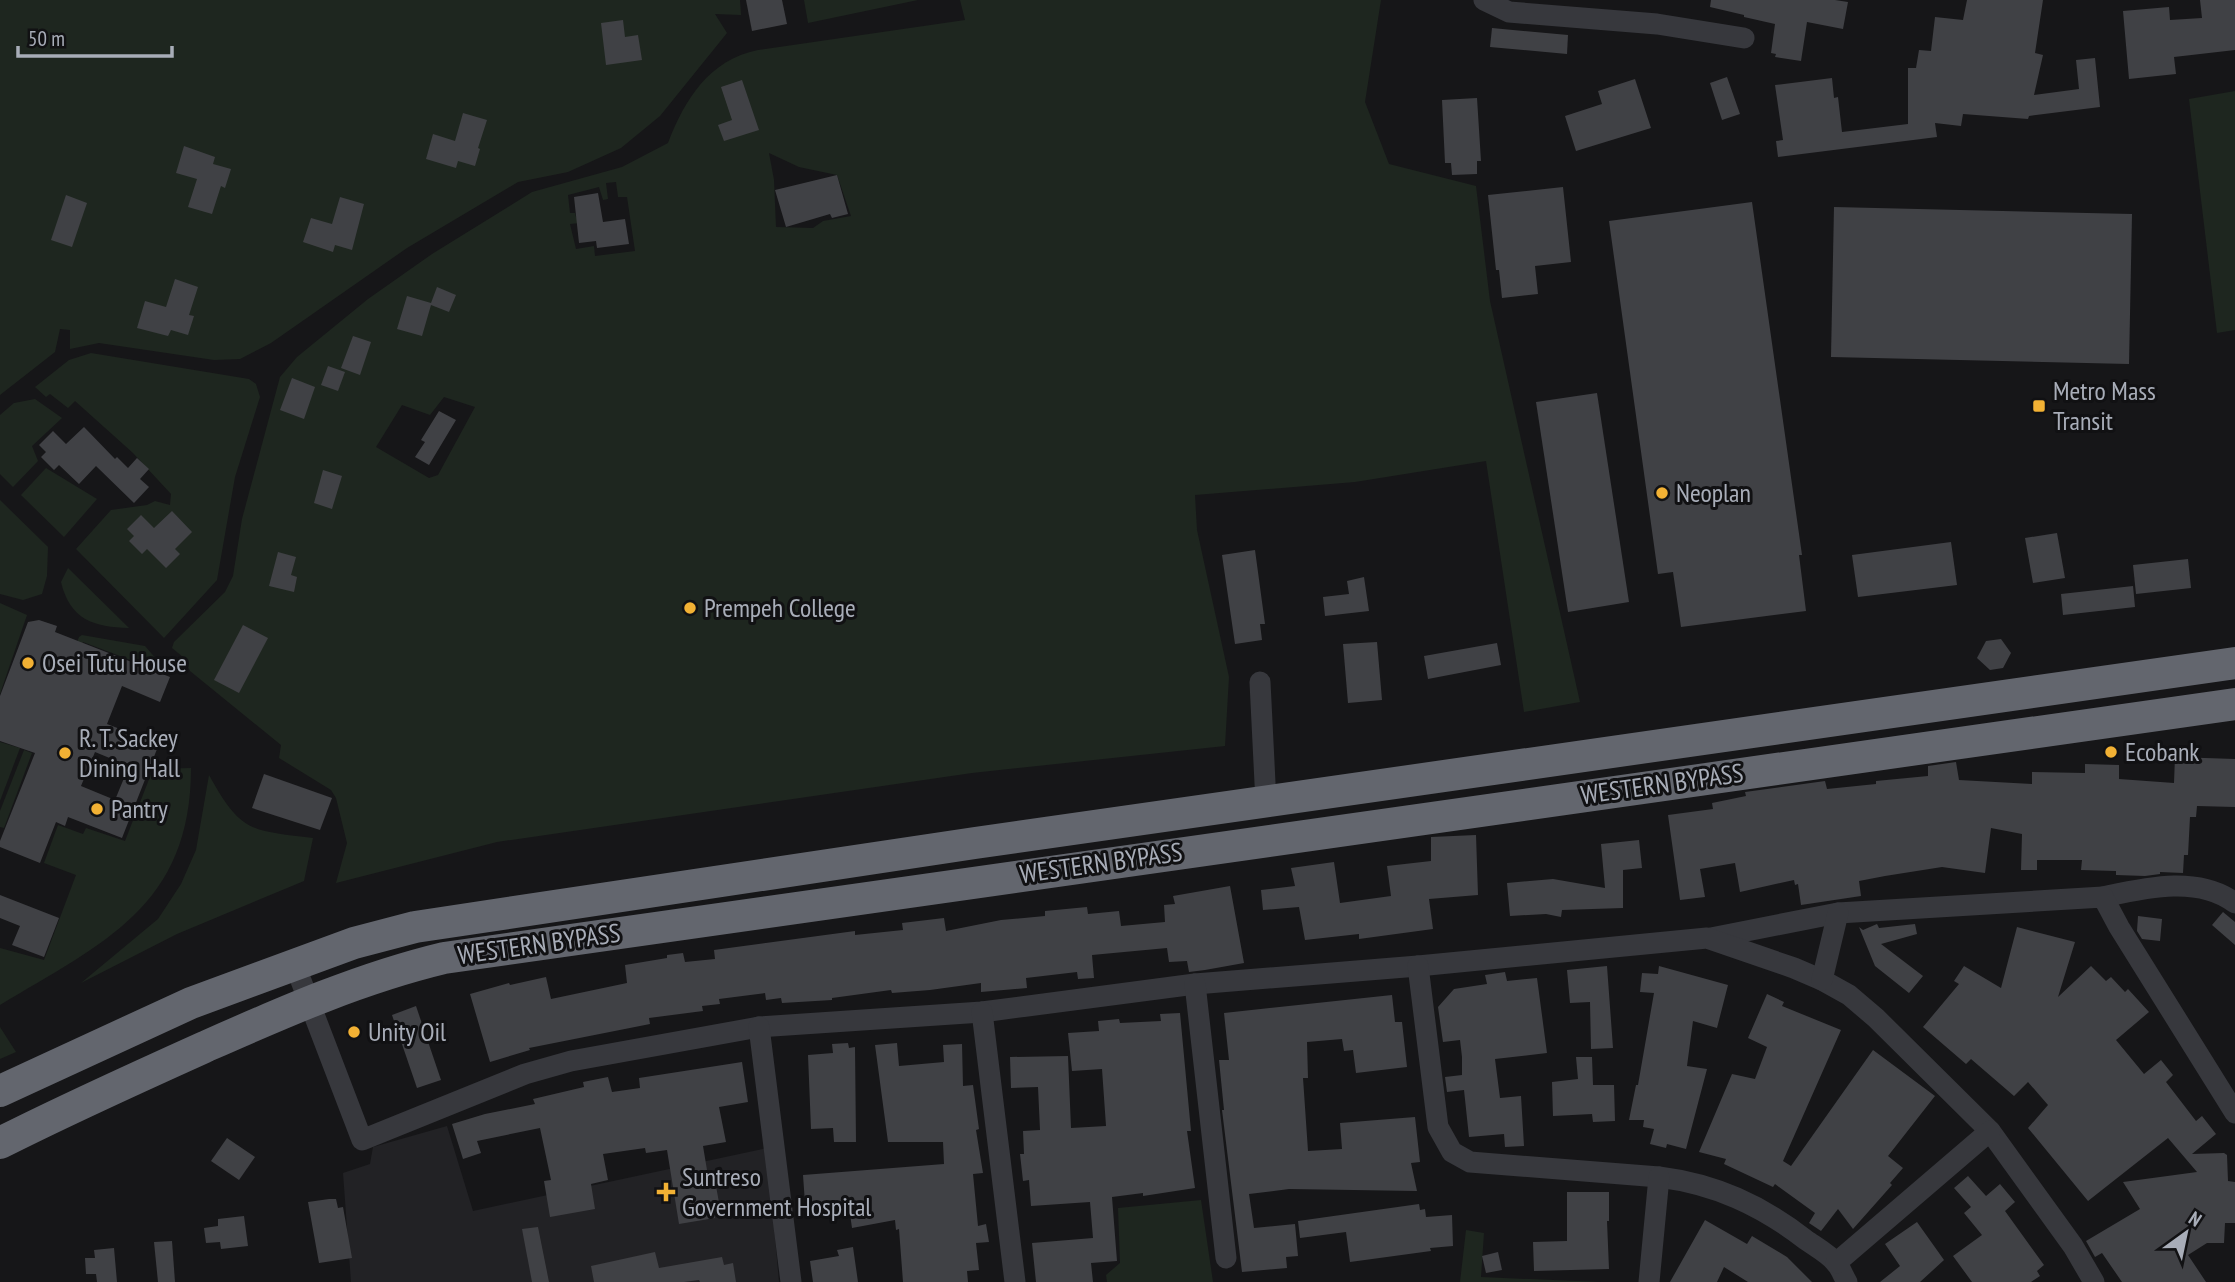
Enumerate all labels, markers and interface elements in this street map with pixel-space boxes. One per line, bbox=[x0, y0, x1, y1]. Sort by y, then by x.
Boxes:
scale bar bbox=[18, 14, 172, 58]
text: 50 m bbox=[28, 25, 65, 52]
place label: Metro Mass Transit bbox=[2053, 374, 2156, 437]
marker: Metro Mass Transit bbox=[2031, 398, 2047, 414]
place label: Neoplan bbox=[1676, 476, 1751, 509]
marker: Neoplan bbox=[1654, 485, 1670, 501]
place label: Prempeh College bbox=[704, 591, 856, 624]
marker: Prempeh College bbox=[682, 600, 698, 616]
place label: Osei Tutu House bbox=[42, 646, 187, 679]
marker: Osei Tutu House bbox=[20, 655, 36, 671]
place label: R. T. Sackey Dining Hall bbox=[79, 721, 180, 784]
place label: Ecobank bbox=[2125, 735, 2199, 768]
marker: Ecobank bbox=[2103, 744, 2119, 760]
marker: R. T. Sackey Dining Hall bbox=[57, 745, 73, 761]
street label: WESTERN BYPASS bbox=[1579, 756, 1745, 811]
place label: Pantry bbox=[111, 792, 168, 825]
marker: Pantry bbox=[89, 801, 105, 817]
street label: WESTERN BYPASS bbox=[1018, 835, 1184, 890]
street label: WESTERN BYPASS bbox=[456, 916, 622, 971]
place label: Unity Oil bbox=[368, 1015, 446, 1048]
marker: Unity Oil bbox=[346, 1024, 362, 1040]
place label: Suntreso Government Hospital bbox=[682, 1160, 871, 1223]
marker: Suntreso Government Hospital bbox=[656, 1182, 676, 1202]
north arrow bbox=[2151, 1198, 2221, 1268]
text: N bbox=[2184, 1206, 2206, 1232]

